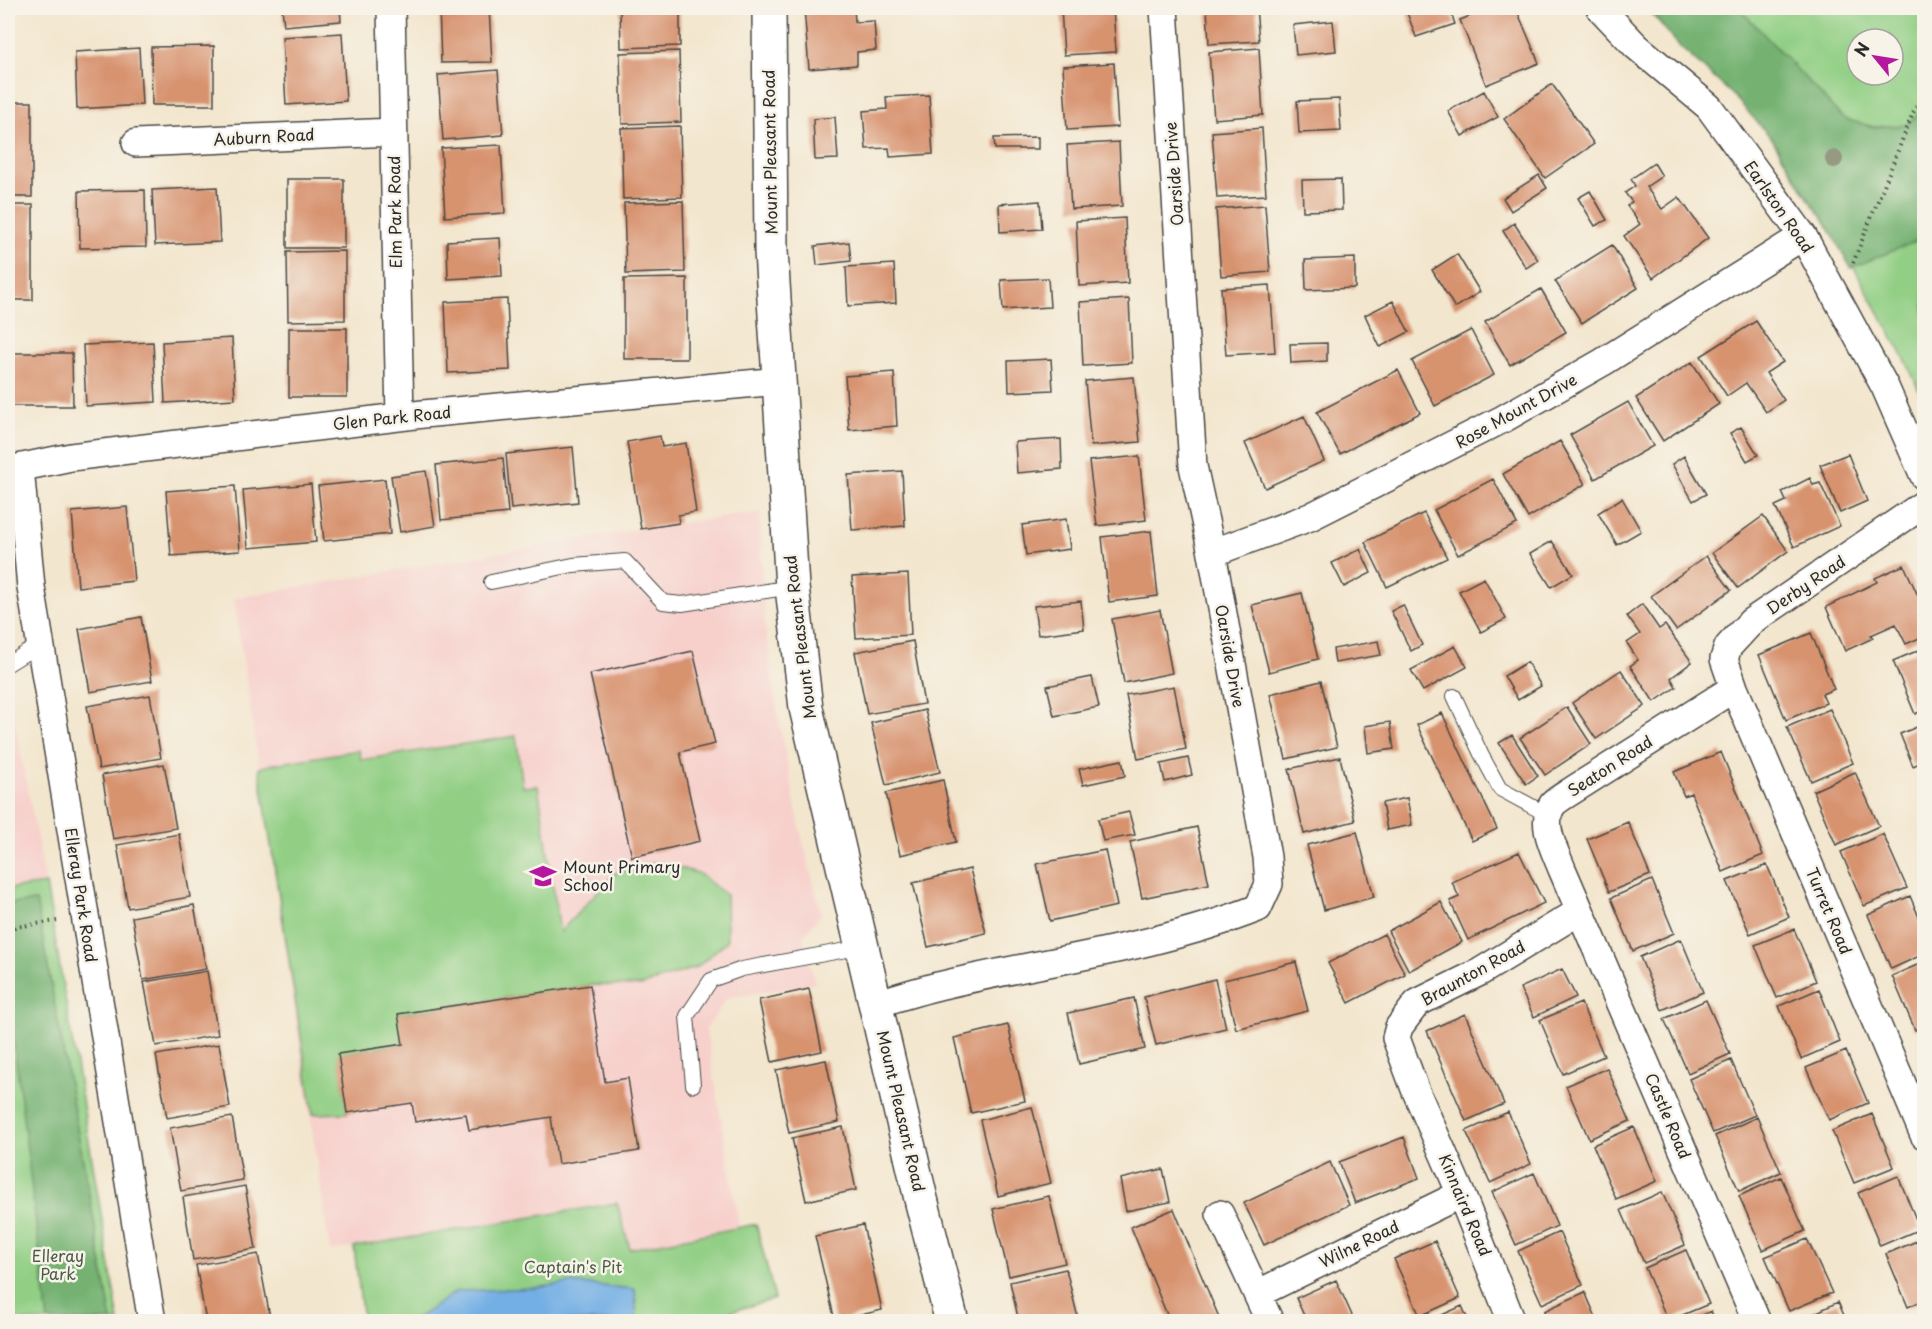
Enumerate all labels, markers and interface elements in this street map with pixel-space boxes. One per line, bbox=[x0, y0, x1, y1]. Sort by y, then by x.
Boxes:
north arrow bbox=[1845, 27, 1905, 87]
text: N bbox=[1848, 38, 1875, 60]
street label: Mount Pleasant Road bbox=[756, 69, 782, 235]
street label: Auburn Road bbox=[213, 121, 315, 151]
street label: Oarside Drive bbox=[1157, 121, 1189, 227]
street label: Elm Park Road bbox=[381, 155, 407, 269]
street label: Earlston Road bbox=[1739, 155, 1821, 257]
street label: Rose Mount Drive bbox=[1450, 367, 1581, 454]
street label: Glen Park Road bbox=[331, 399, 452, 435]
street label: Derby Road bbox=[1761, 549, 1850, 620]
street label: Mount Pleasant Road bbox=[777, 554, 821, 721]
street label: Oarside Drive bbox=[1210, 602, 1252, 709]
street label: Seaton Road bbox=[1562, 729, 1657, 802]
street label: Elleray Park Road bbox=[59, 826, 104, 964]
place label: Mount Primary School bbox=[563, 854, 680, 896]
school or university icon: Mount Primary School bbox=[528, 861, 558, 891]
street label: Turret Road bbox=[1801, 863, 1859, 958]
street label: Braunton Road bbox=[1416, 934, 1529, 1011]
street label: Mount Pleasant Road bbox=[872, 1028, 932, 1194]
street label: Castle Road bbox=[1640, 1069, 1698, 1162]
street label: Kinnaird Road bbox=[1434, 1150, 1498, 1260]
street label: Wilne Road bbox=[1314, 1213, 1403, 1273]
park label: Elleray Park bbox=[32, 1243, 84, 1285]
park label: Captain's Pit bbox=[524, 1254, 622, 1278]

